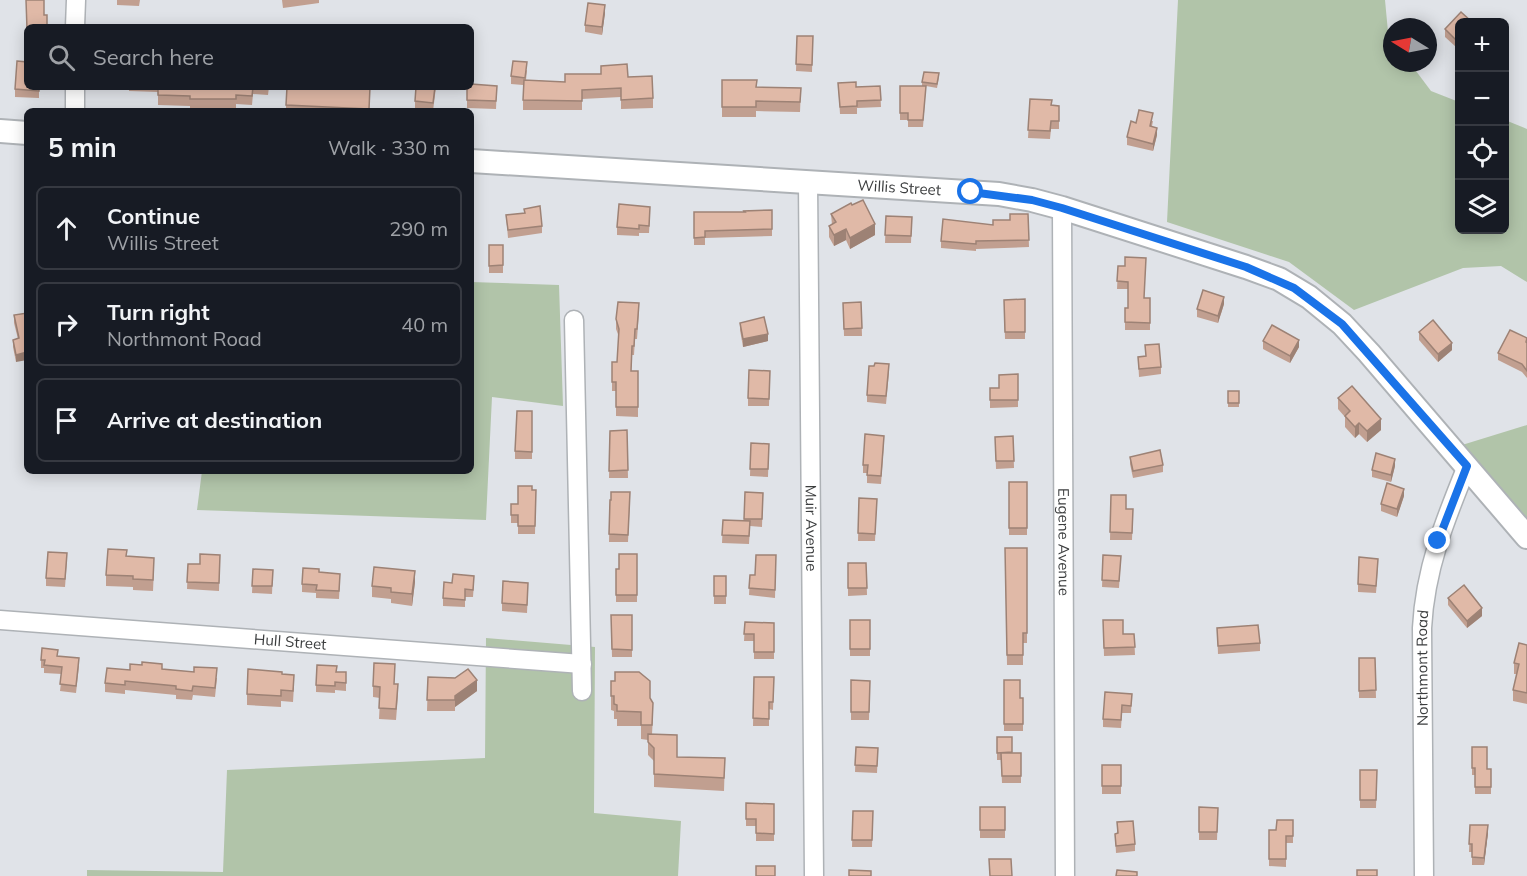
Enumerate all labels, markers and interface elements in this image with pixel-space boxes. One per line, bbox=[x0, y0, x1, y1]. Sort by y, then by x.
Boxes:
north arrow bbox=[1383, 18, 1437, 72]
map controls bbox=[1455, 18, 1509, 234]
button: + bbox=[1455, 18, 1509, 72]
search box bbox=[24, 24, 474, 90]
icon: search bbox=[45, 41, 78, 74]
text: Search here bbox=[93, 43, 214, 71]
button: − bbox=[1455, 72, 1509, 126]
button: locate bbox=[1455, 126, 1509, 180]
text: 5 min bbox=[48, 131, 117, 164]
text: Walk · 330 m bbox=[328, 135, 450, 160]
street label: Willis Street bbox=[857, 175, 942, 199]
route start bbox=[957, 178, 983, 204]
button: layers bbox=[1455, 180, 1509, 234]
text: Continue bbox=[107, 202, 200, 230]
icon: ahead bbox=[50, 212, 83, 245]
text: 290 m bbox=[389, 216, 448, 241]
text: Willis Street bbox=[107, 230, 219, 255]
text: Turn right bbox=[107, 298, 210, 326]
icon: right bbox=[50, 308, 83, 341]
text: 40 m bbox=[401, 312, 448, 337]
text: Northmont Road bbox=[107, 326, 262, 351]
icon: arrive bbox=[50, 404, 83, 437]
text: Arrive at destination bbox=[107, 406, 322, 434]
street label: Muir Avenue bbox=[802, 485, 821, 571]
street label: Eugene Avenue bbox=[1054, 488, 1074, 596]
route end bbox=[1424, 527, 1450, 553]
street label: Northmont Road bbox=[1412, 609, 1432, 726]
street label: Hull Street bbox=[253, 629, 327, 654]

